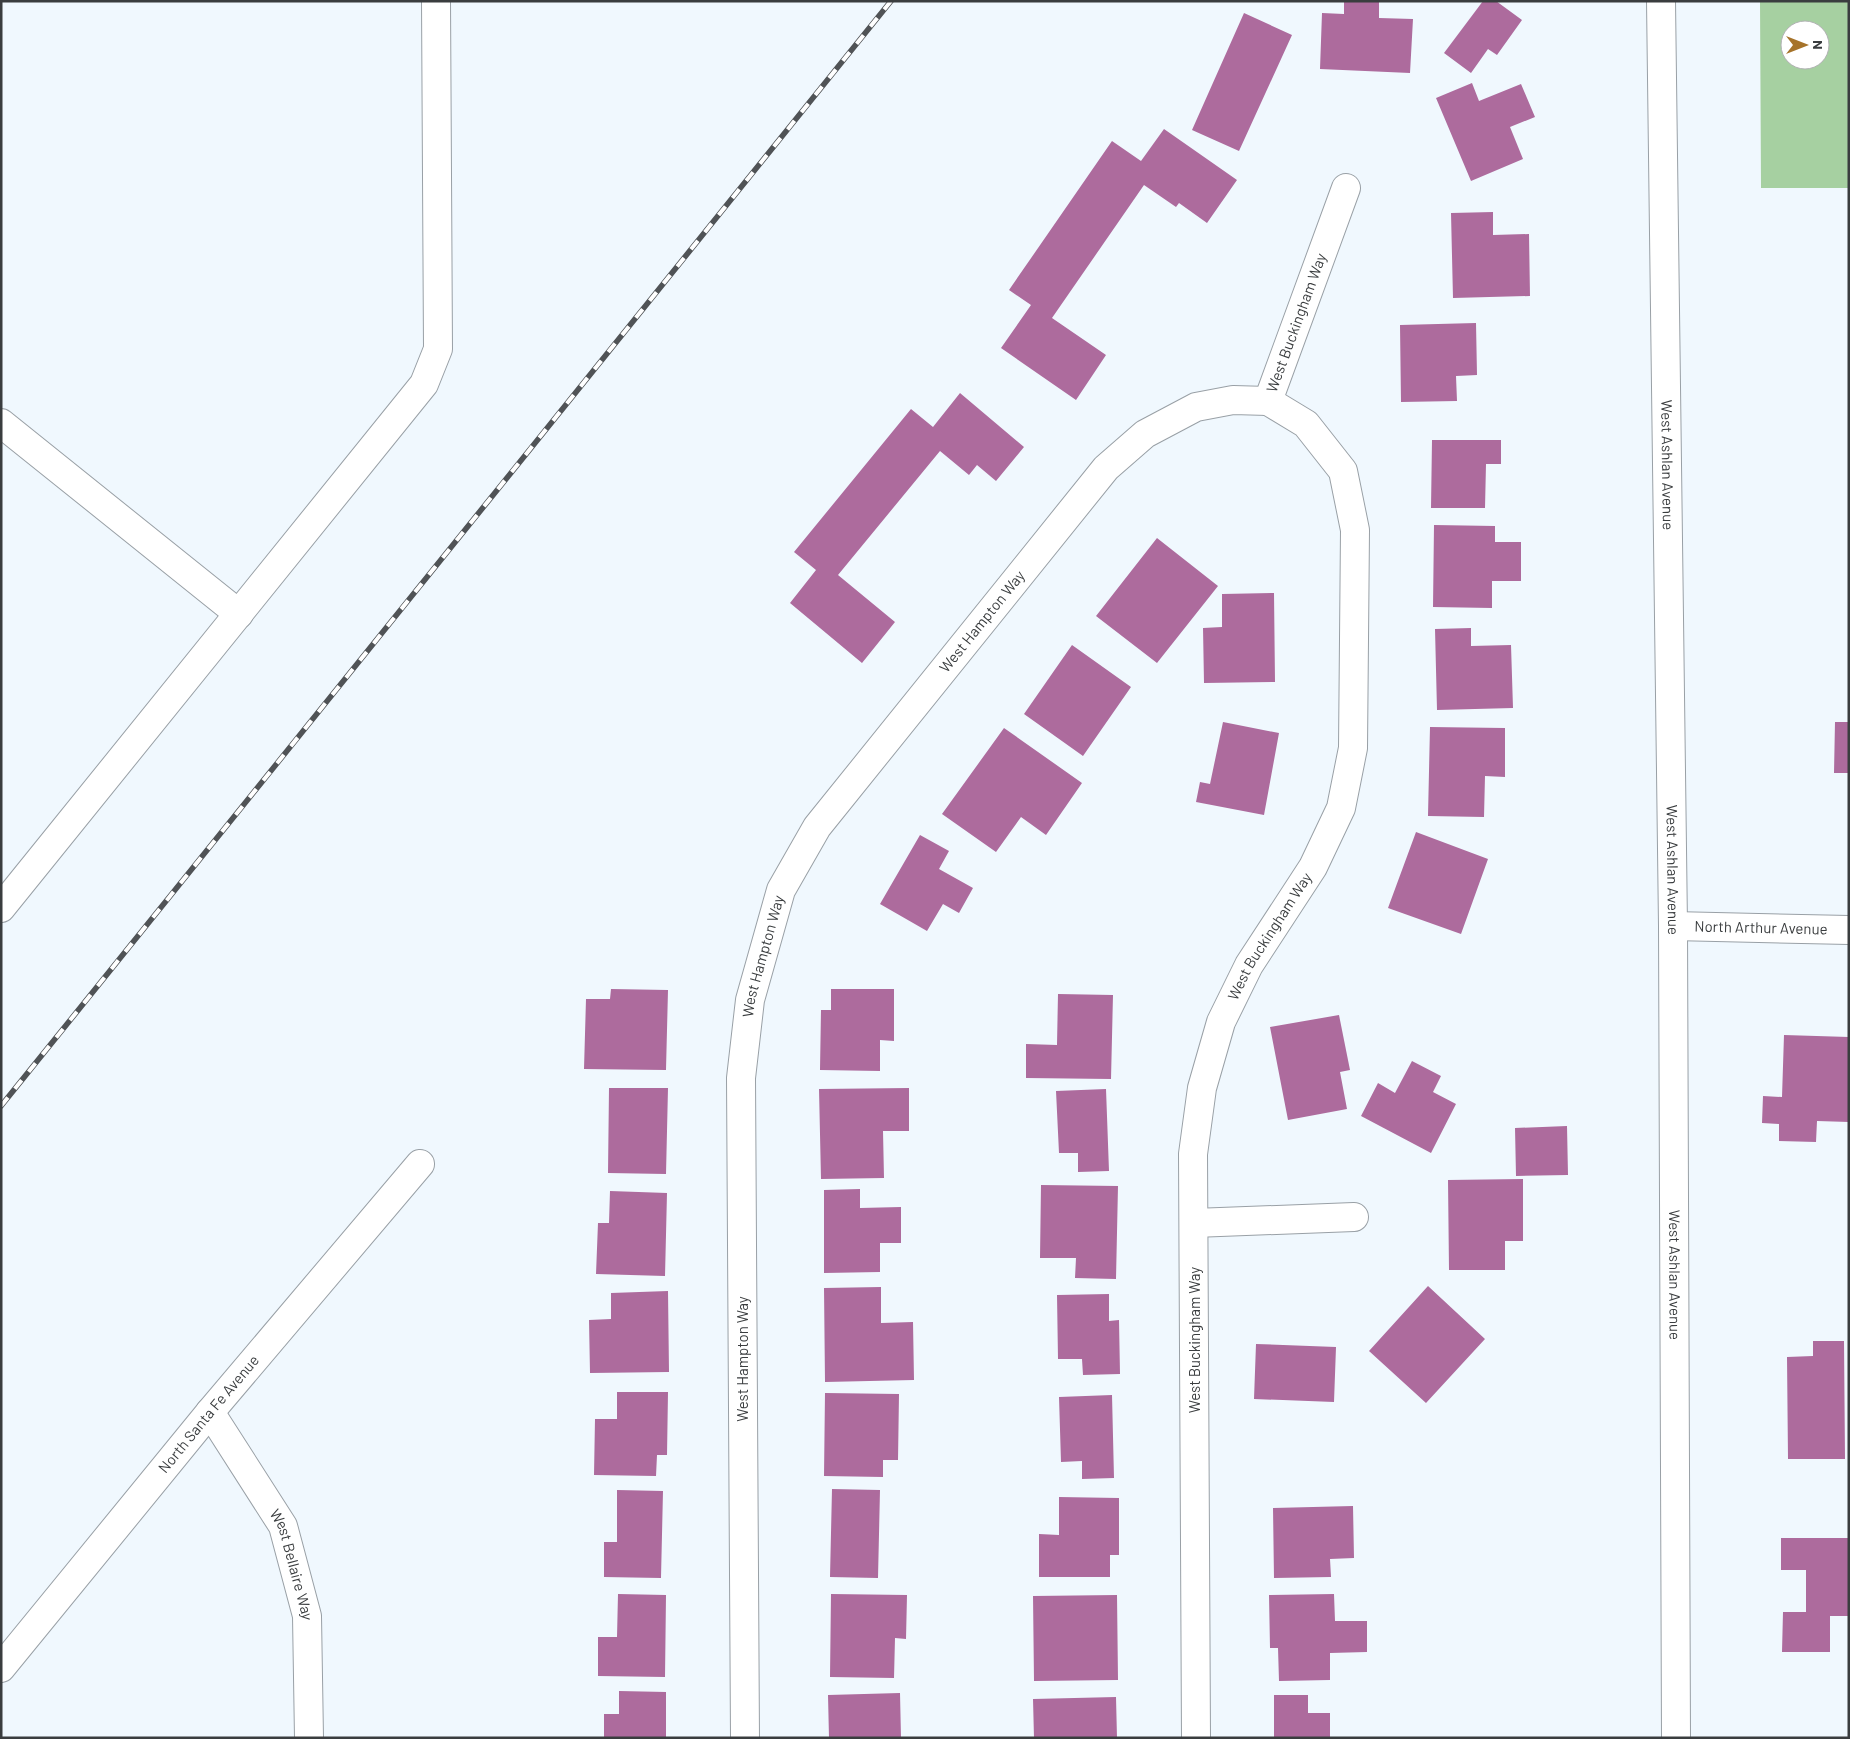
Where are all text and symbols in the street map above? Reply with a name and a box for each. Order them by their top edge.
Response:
north arrow [1780,20,1830,70]
text: N [1810,40,1827,50]
street label: West Buckingham Way [1262,250,1329,394]
street label: West Ashlan Avenue [1658,400,1678,530]
street label: West Hampton Way [935,566,1028,676]
street label: West Ashlan Avenue [1663,805,1683,935]
street label: West Buckingham Way [1223,869,1315,1003]
street label: West Hampton Way [738,893,787,1018]
street label: North Arthur Avenue [1694,916,1828,938]
street label: West Ashlan Avenue [1666,1210,1685,1340]
street label: West Buckingham Way [1185,1267,1203,1413]
street label: West Hampton Way [733,1296,751,1422]
street label: North Santa Fe Avenue [154,1351,262,1476]
street label: West Bellaire Way [267,1505,317,1620]

